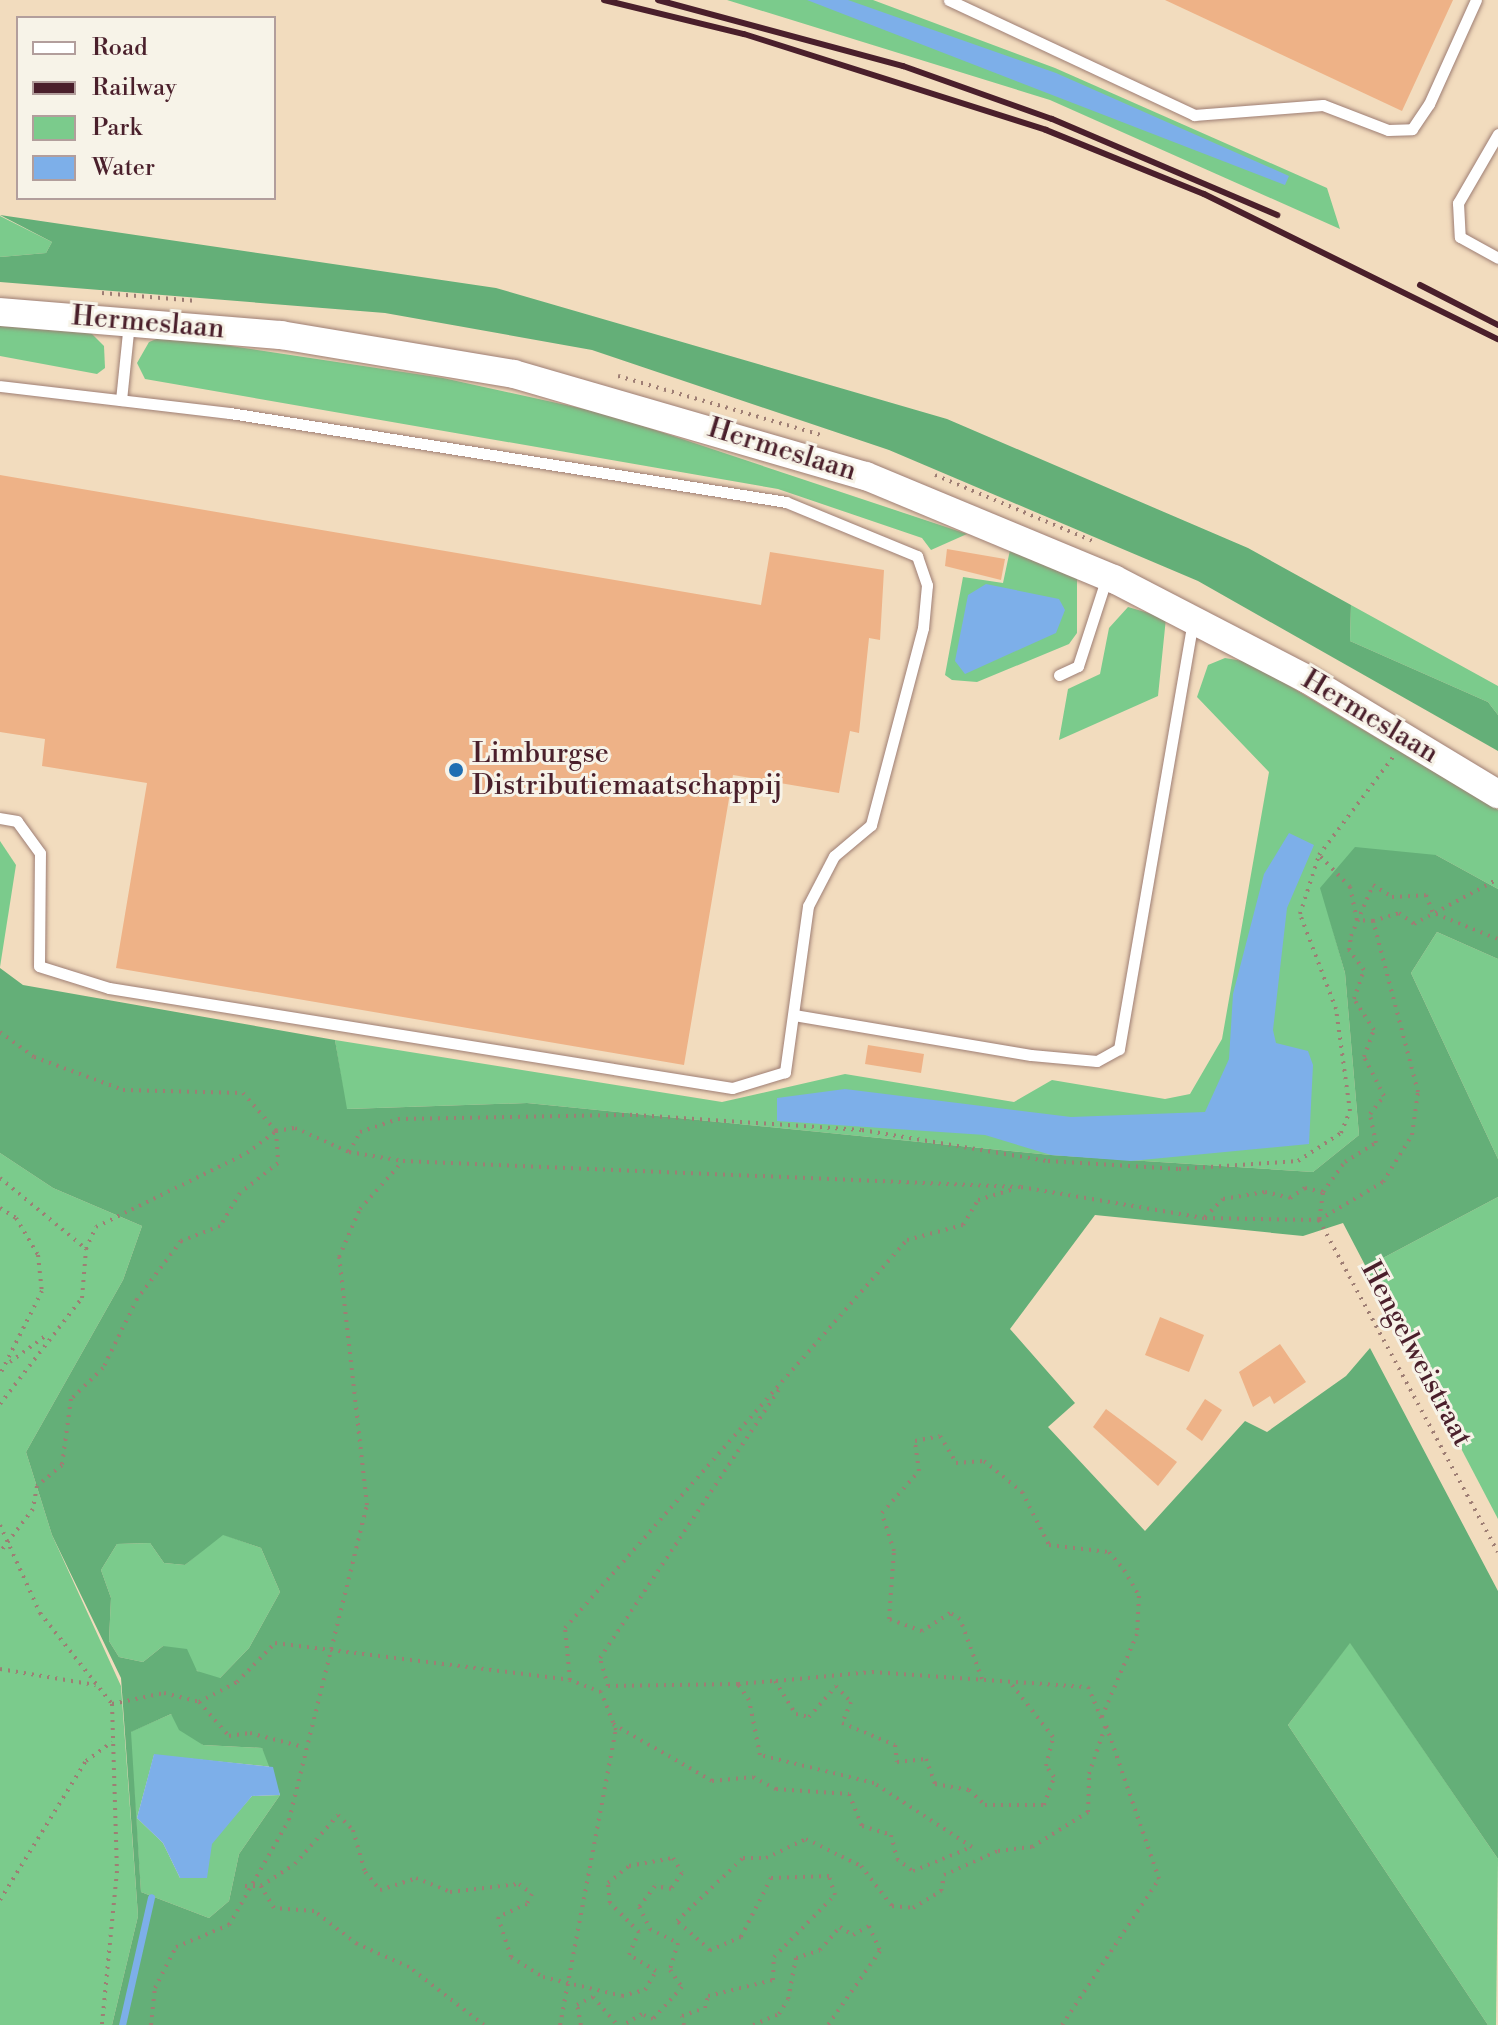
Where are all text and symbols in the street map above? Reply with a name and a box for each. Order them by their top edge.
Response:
legend [16,16,276,200]
text: Road [92,33,148,63]
text: Railway [92,73,177,103]
text: Park [92,113,142,143]
text: Water [92,153,155,183]
street label: Hermeslaan [70,300,226,346]
street label: Hermeslaan [704,411,860,489]
street label: Hermeslaan [1296,663,1444,771]
place label: Limburgse Distributiemaatschappij [472,737,783,803]
marker: Limburgse Distributiemaatschappij [447,761,465,779]
street label: Hengelweistraat [1353,1256,1479,1452]

